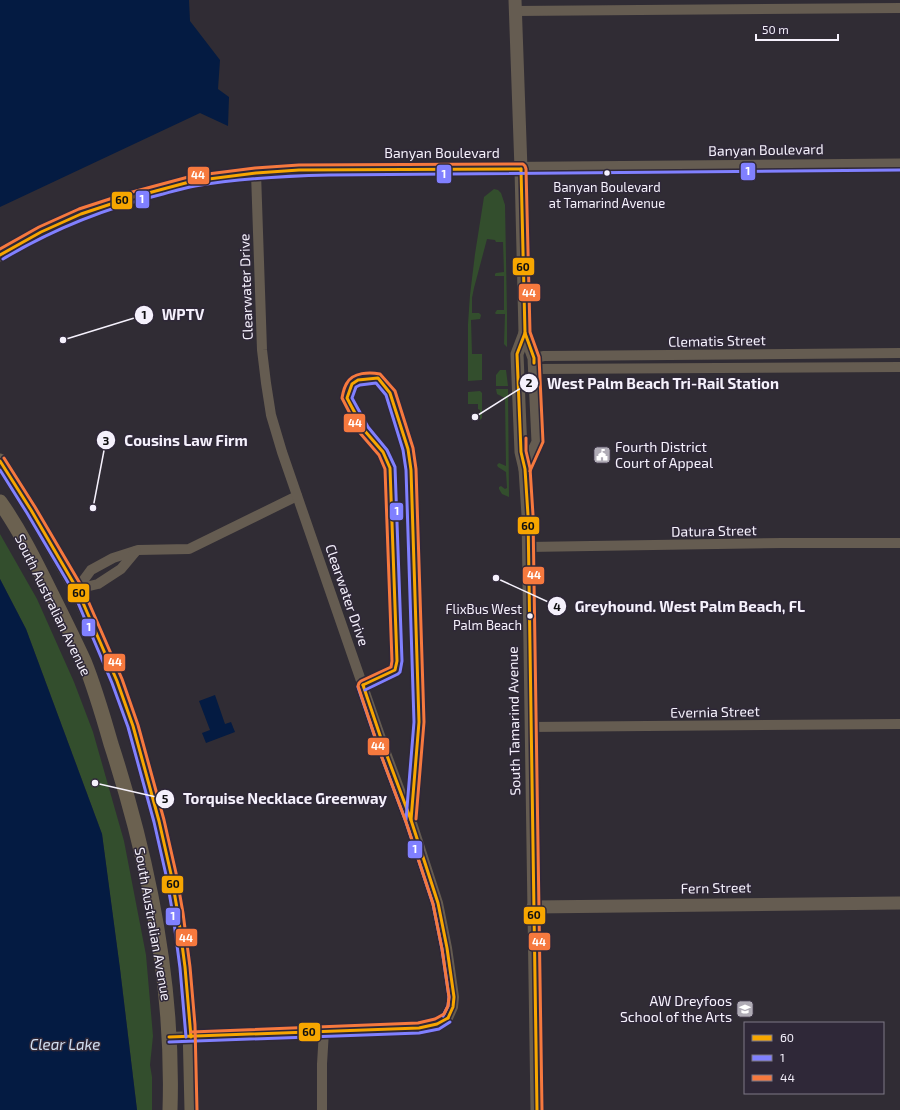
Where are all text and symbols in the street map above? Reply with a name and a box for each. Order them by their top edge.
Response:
scale bar [756,16,838,42]
text: 50 m [762,22,789,36]
street label: Banyan Boulevard [708,140,824,159]
street label: Banyan Boulevard [384,144,500,161]
line badge: 1 [740,162,756,181]
line badge: 1 [436,164,452,184]
text: 1 [746,164,750,177]
line badge: 44 [187,166,210,185]
text: 1 [442,167,446,180]
text: 44 [191,168,205,181]
marker: Banyan Boulevard at Tamarind Avenue [602,168,612,178]
place label: Banyan Boulevard at Tamarind Avenue [549,179,665,211]
line badge: 1 [135,190,150,209]
line badge: 60 [111,191,133,210]
text: 1 [140,192,144,205]
text: 60 [115,193,129,206]
street label: Clearwater Drive [235,233,256,341]
line badge: 60 [512,257,535,276]
text: 60 [516,260,530,273]
line badge: 44 [518,283,541,302]
text: 44 [522,286,536,299]
callout: WPTV [134,301,212,328]
text: WPTV [162,305,205,323]
text: 1 [141,307,147,321]
street label: Clematis Street [668,331,766,350]
callout: West Palm Beach Tri-Rail Station [519,370,787,397]
text: West Palm Beach Tri-Rail Station [547,374,779,392]
text: 2 [526,375,533,389]
line badge: 44 [343,413,366,433]
text: 44 [348,416,362,429]
callout: Cousins Law Firm [96,427,256,454]
text: Cousins Law Firm [124,431,248,449]
text: 3 [103,433,110,447]
place label: Fourth District Court of Appeal [615,438,714,471]
public building icon: Fourth District Court of Appeal [592,445,612,465]
line badge: 1 [389,502,404,521]
text: 1 [395,504,399,517]
line badge: 60 [517,516,540,535]
text: 60 [521,519,535,532]
street label: Datura Street [671,521,757,540]
street label: South Australian Avenue [12,531,95,678]
street label: Clearwater Drive [322,542,373,648]
line badge: 44 [522,566,545,585]
text: 44 [527,568,541,581]
line badge: 60 [67,583,90,603]
text: 60 [72,586,86,599]
callout: Greyhound. West Palm Beach, FL [547,593,813,620]
text: Greyhound. West Palm Beach, FL [575,597,805,616]
text: 4 [553,599,561,613]
place label: FlixBus West Palm Beach [446,601,522,633]
marker: FlixBus West Palm Beach [525,611,535,621]
line badge: 1 [81,618,96,637]
text: 1 [87,620,91,633]
street label: South Tamarind Avenue [504,646,523,796]
line badge: 44 [103,653,126,672]
text: 44 [108,655,122,668]
street label: Evernia Street [670,702,760,721]
line badge: 44 [367,737,390,756]
text: 44 [371,739,385,752]
callout: Torquise Necklace Greenway [155,785,395,812]
text: Torquise Necklace Greenway [183,789,387,808]
text: 5 [162,791,169,805]
line badge: 1 [407,840,423,859]
text: 1 [413,842,417,855]
street label: South Australian Avenue [132,846,175,1002]
line badge: 60 [161,875,184,894]
text: 60 [166,877,180,890]
street label: Fern Street [681,878,751,897]
line badge: 60 [523,906,546,925]
line badge: 1 [165,907,181,926]
text: 60 [527,908,541,921]
text: 1 [171,909,175,922]
line badge: 44 [175,928,198,947]
text: 44 [179,931,193,944]
line badge: 44 [528,932,551,951]
text: 44 [532,935,546,948]
place label: AW Dreyfoos School of the Arts [620,992,732,1025]
school or university icon: AW Dreyfoos School of the Arts [735,999,755,1019]
line badge: 60 [298,1022,321,1042]
legend [744,1022,884,1094]
text: 60 [302,1025,316,1038]
text: 60 [780,1030,794,1044]
water label: Clear Lake [30,1035,100,1053]
text: 1 [780,1050,785,1064]
text: 44 [780,1070,795,1084]

